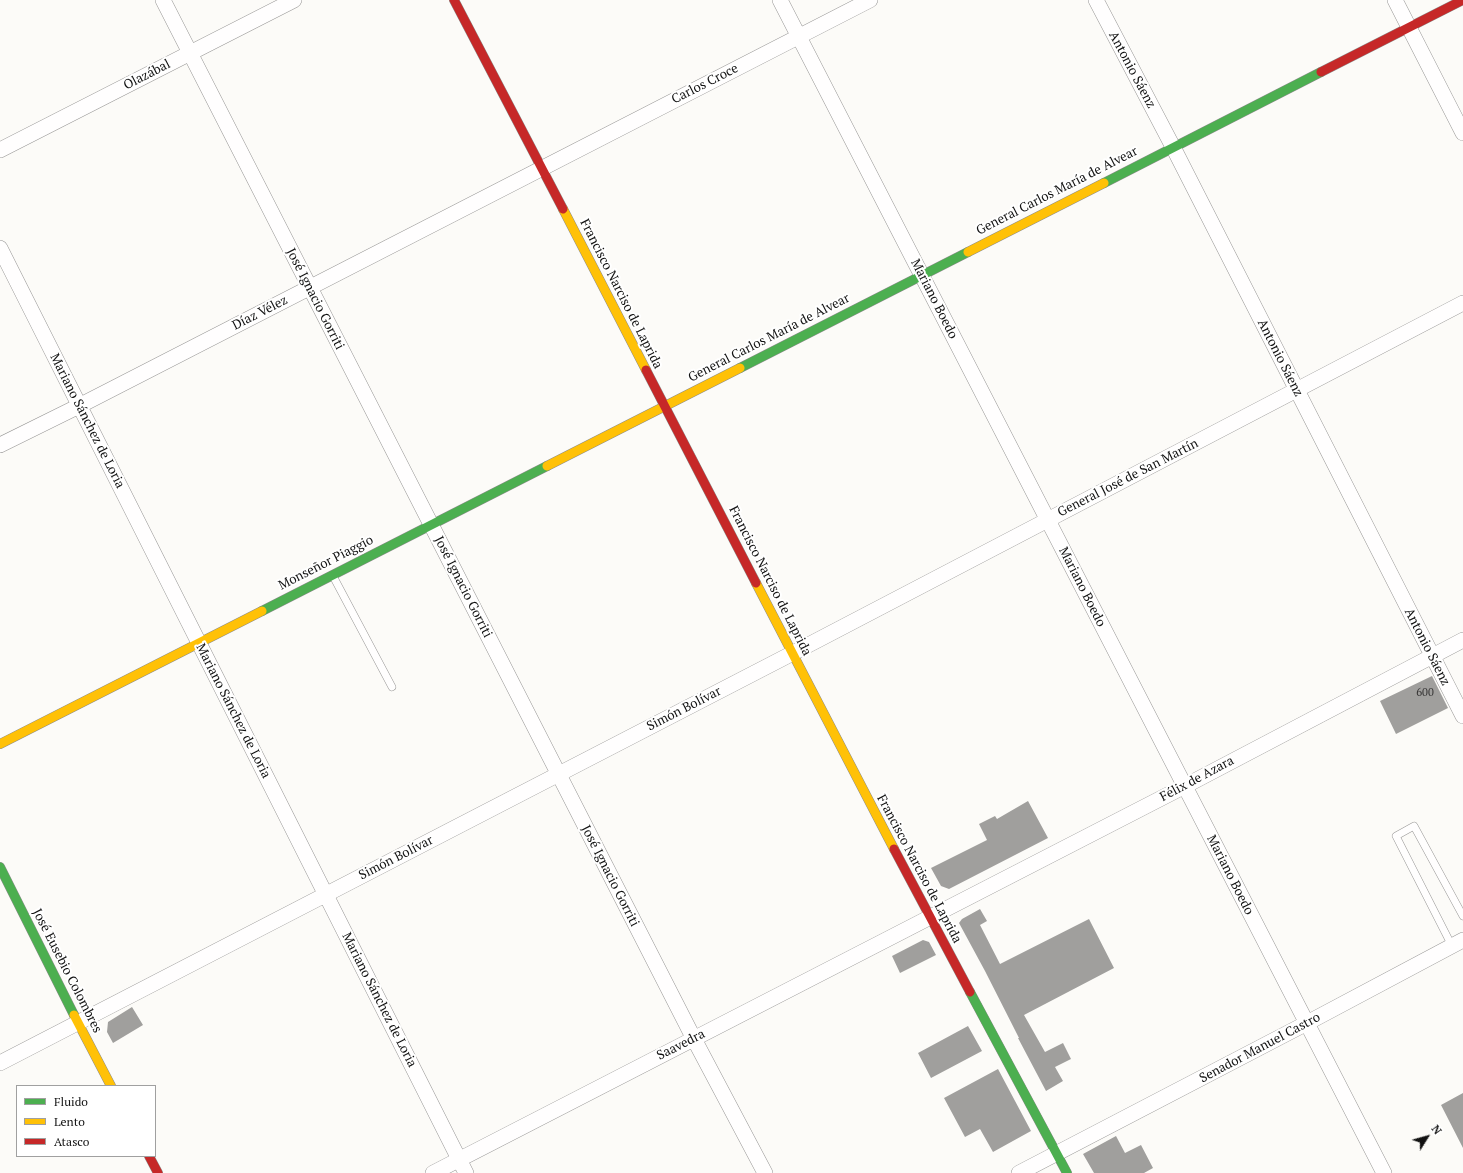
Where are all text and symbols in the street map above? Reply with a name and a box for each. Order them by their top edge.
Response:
street label: Antonio Sáenz [1105,29,1159,111]
street label: Olazábal [121,57,173,93]
street label: Carlos Croce [669,61,741,107]
street label: General Carlos María de Alvear [974,143,1140,239]
street label: Francisco Narciso de Laprida [576,217,666,371]
street label: José Ignacio Gorriti [283,246,347,352]
street label: Mariano Boedo [907,256,961,342]
street label: General Carlos María de Alvear [686,290,852,386]
street label: Díaz Vélez [230,292,290,334]
street label: Antonio Sáenz [1254,317,1306,399]
street label: Mariano Sánchez de Loria [46,351,128,491]
street label: General José de San Martín [1055,436,1201,520]
street label: Francisco Narciso de Laprida [725,504,815,658]
street label: Monseñor Piaggio [276,532,376,594]
street label: José Ignacio Gorriti [431,534,495,640]
street label: Mariano Boedo [1055,544,1109,630]
street label: Antonio Sáenz [1401,606,1453,688]
street label: Mariano Sánchez de Loria [192,641,274,781]
street label: Simón Bolívar [644,684,724,734]
house number: 600 [1416,686,1434,700]
street label: Félix de Azara [1157,753,1237,805]
street label: Francisco Narciso de Laprida [873,792,965,946]
street label: José Ignacio Gorriti [578,823,642,929]
street label: Mariano Boedo [1203,832,1257,918]
street label: Simón Bolívar [356,833,436,883]
street label: José Eusebio Colombres [29,906,105,1036]
street label: Mariano Sánchez de Loria [338,930,420,1070]
street label: Senador Manuel Castro [1197,1010,1323,1086]
street label: Saavedra [654,1026,708,1064]
legend [16,1085,156,1157]
text: Fluido [54,1094,88,1109]
text: Lento [54,1114,85,1129]
north arrow [1407,1117,1447,1157]
text: N [1428,1122,1445,1137]
text: Atasco [54,1134,89,1149]

